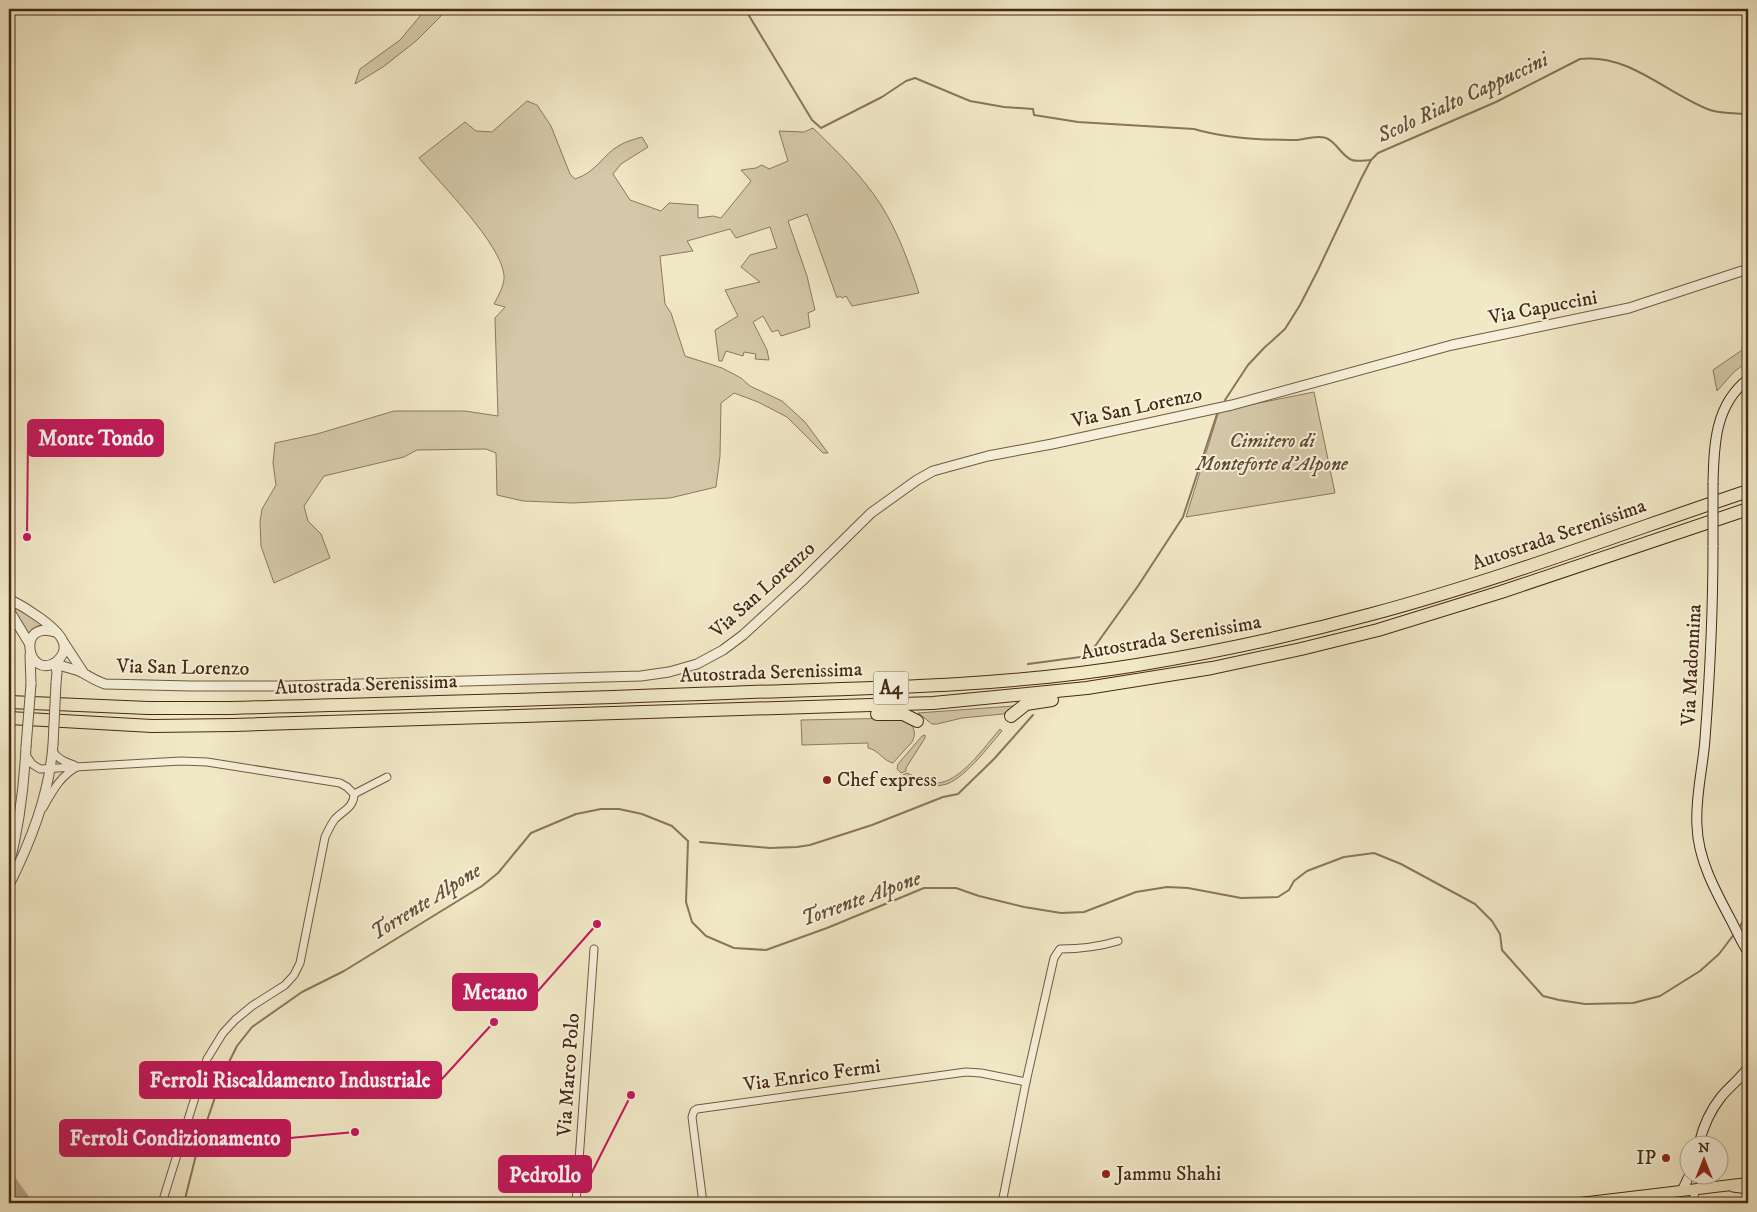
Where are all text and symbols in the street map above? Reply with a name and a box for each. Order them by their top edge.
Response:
water label: Scolo Rialto Cappuccini [1373,46,1554,149]
street label: Via Capuccini [1486,285,1599,331]
street label: Via San Lorenzo [1068,382,1205,434]
callout: Monte Tondo [28,420,163,456]
text: Monte Tondo [38,426,154,452]
park label: Cimitero di Monteforte d'Alpone [1194,429,1349,477]
street label: Autostrada Serenissima [1469,493,1650,577]
street label: Via San Lorenzo [705,536,821,644]
street label: Via Madonnina [1676,603,1708,728]
street label: Autostrada Serenissima [1079,610,1264,666]
street label: Via San Lorenzo [115,654,250,682]
street label: Autostrada Serenissima [679,657,863,689]
street label: Autostrada Serenissima [274,669,458,701]
road number: A4 [874,671,908,704]
place label: Chef express [837,768,937,793]
marker: Chef express [821,774,833,786]
water label: Torrente Alpone [366,857,487,946]
water label: Torrente Alpone [798,865,925,933]
callout: Metano [453,974,537,1010]
text: Metano [463,980,527,1006]
street label: Via Marco Polo [552,1012,586,1139]
street label: Via Enrico Fermi [741,1054,882,1098]
callout: Ferroli Riscaldamento Industriale [140,1062,441,1098]
text: Ferroli Riscaldamento Industriale [150,1068,431,1094]
callout: Ferroli Condizionamento [60,1120,290,1156]
text: Ferroli Condizionamento [70,1126,280,1152]
north arrow [1680,1134,1730,1184]
text: N [1698,1139,1710,1157]
place label: IP [1636,1146,1656,1171]
marker: IP [1660,1152,1672,1164]
callout: Pedrollo [499,1156,591,1192]
place label: Jammu Shahi [1114,1162,1221,1187]
text: Pedrollo [509,1163,581,1189]
marker: Jammu Shahi [1100,1168,1112,1180]

